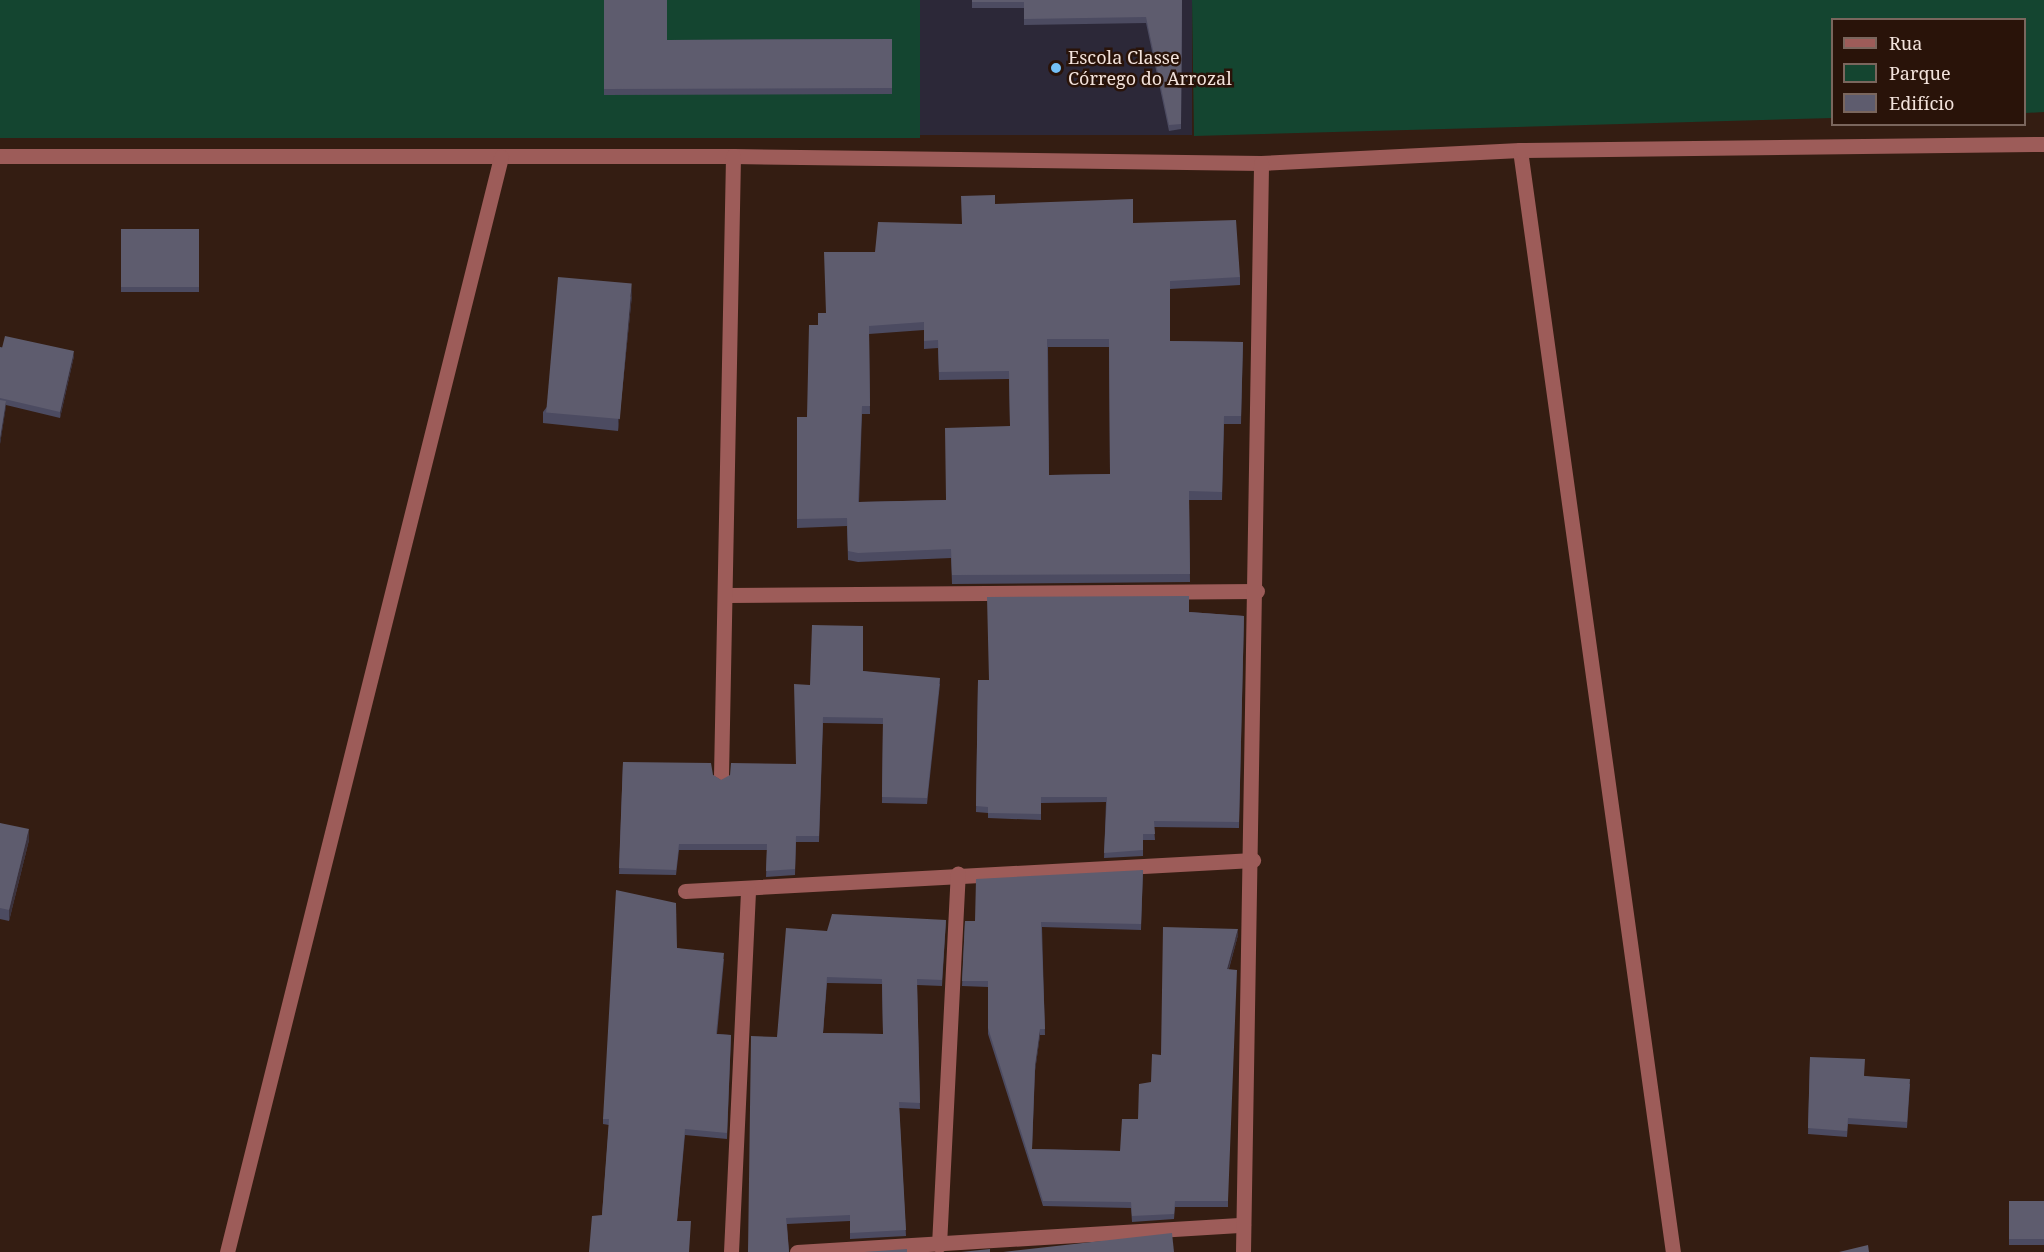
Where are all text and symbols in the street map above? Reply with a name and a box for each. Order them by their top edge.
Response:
legend [1831,18,2026,126]
text: Rua [1889,31,1922,55]
place label: Escola Classe Córrego do Arrozal [1068,47,1232,90]
marker: Escola Classe Córrego do Arrozal [1049,61,1063,75]
text: Parque [1889,61,1951,85]
text: Edifício [1889,91,1954,115]

